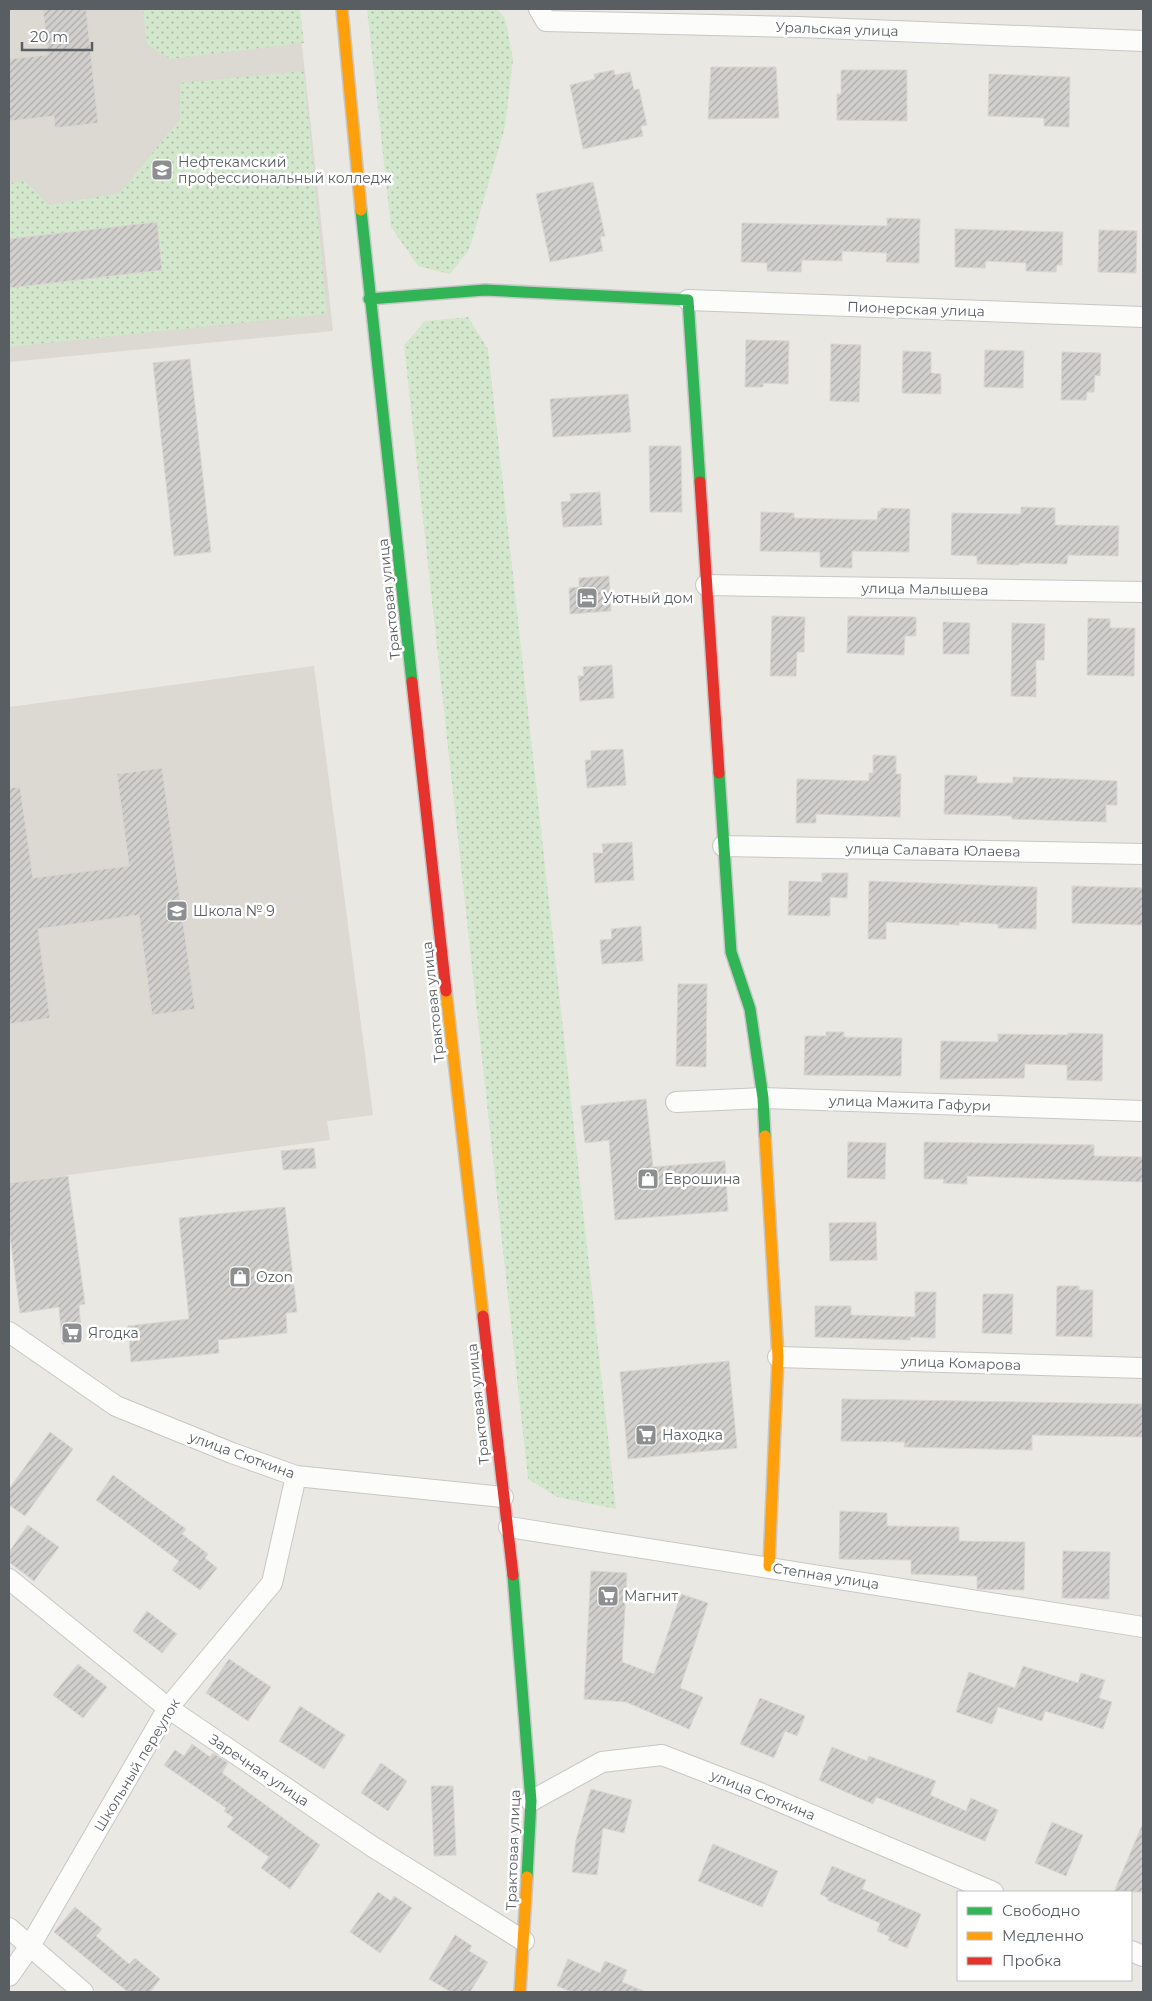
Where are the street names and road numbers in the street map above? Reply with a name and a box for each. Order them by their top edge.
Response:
street label: Уральская улица [775,18,899,40]
street label: Пионерская улица [847,298,985,320]
street label: Трактовая улица [374,538,404,660]
street label: улица Малышева [860,579,989,599]
street label: улица Салавата Юлаева [844,839,1021,861]
street label: Трактовая улица [418,941,448,1063]
street label: улица Мажита Гафури [828,1091,991,1115]
street label: Трактовая улица [463,1343,493,1465]
street label: улица Комарова [900,1352,1021,1374]
street label: улица Сюткина [186,1427,297,1482]
street label: Степная улица [771,1559,881,1593]
street label: Школьный переулок [90,1695,184,1835]
street label: Заречная улица [205,1730,313,1810]
street label: улица Сюткина [707,1765,818,1824]
street label: Трактовая улица [502,1789,524,1911]

